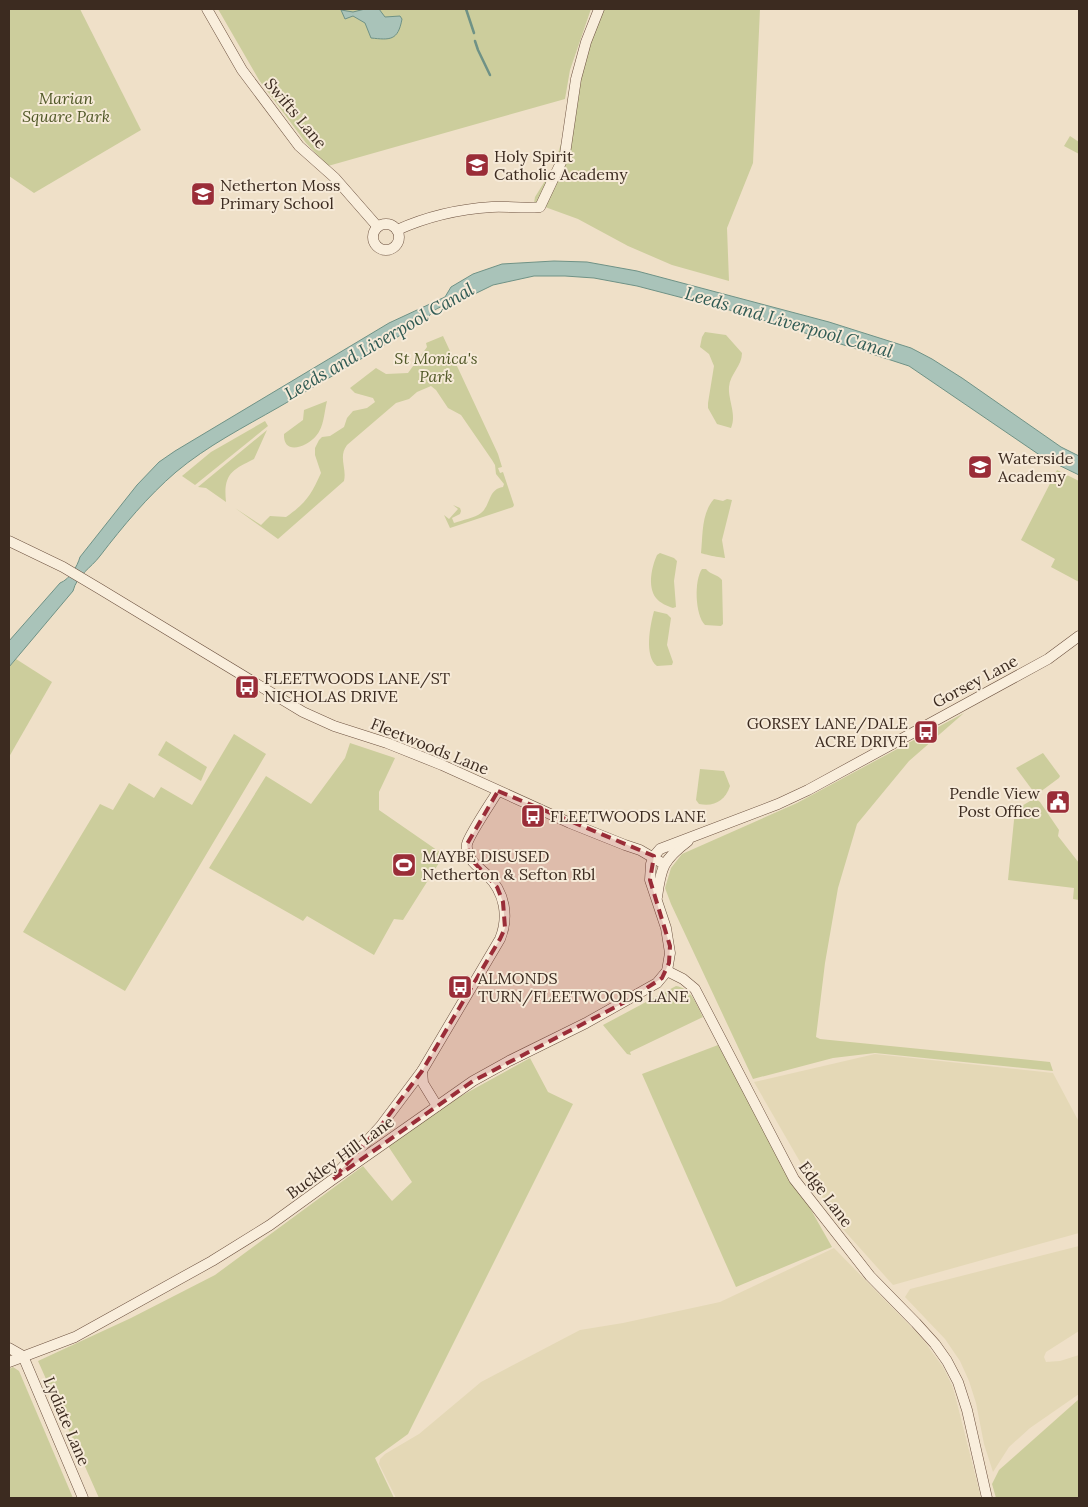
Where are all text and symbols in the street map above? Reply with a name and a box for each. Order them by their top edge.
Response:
street label: Swifts Lane [261,74,331,153]
park label: Marian Square Park [22,88,110,126]
place label: Holy Spirit Catholic Academy [494,146,628,184]
school or university icon: Holy Spirit Catholic Academy [464,152,490,178]
place label: Netherton Moss Primary School [220,175,340,213]
school or university icon: Netherton Moss Primary School [190,181,216,207]
water label: Leeds and Liverpool Canal [280,277,478,405]
water label: Leeds and Liverpool Canal [682,281,896,363]
park label: St Monica's Park [394,348,478,386]
place label: Waterside Academy [997,448,1074,486]
school or university icon: Waterside Academy [967,454,993,480]
street label: Gorsey Lane [929,650,1021,712]
place label: FLEETWOODS LANE/ST NICHOLAS DRIVE [264,668,450,706]
bus stop icon: FLEETWOODS LANE/ST NICHOLAS DRIVE [234,674,260,700]
street label: Fleetwoods Lane [368,713,492,779]
place label: GORSEY LANE/DALE ACRE DRIVE [747,713,908,751]
bus stop icon: GORSEY LANE/DALE ACRE DRIVE [913,719,939,745]
place label: Pendle View Post Office [949,783,1040,821]
public building icon: Pendle View Post Office [1045,789,1071,815]
bus stop icon: FLEETWOODS LANE [520,803,546,829]
place label: FLEETWOODS LANE [550,806,706,826]
place label: MAYBE DISUSED Netherton & Sefton Rbl [422,846,595,884]
sports icon: MAYBE DISUSED Netherton & Sefton Rbl [391,852,417,878]
place label: ALMONDS TURN/FLEETWOODS LANE [477,968,689,1007]
bus stop icon: ALMONDS TURN/FLEETWOODS LANE [447,974,473,1000]
street label: Buckley Hill Lane [282,1111,398,1203]
street label: Edge Lane [795,1157,857,1231]
street label: Lydiate Lane [39,1374,95,1469]

